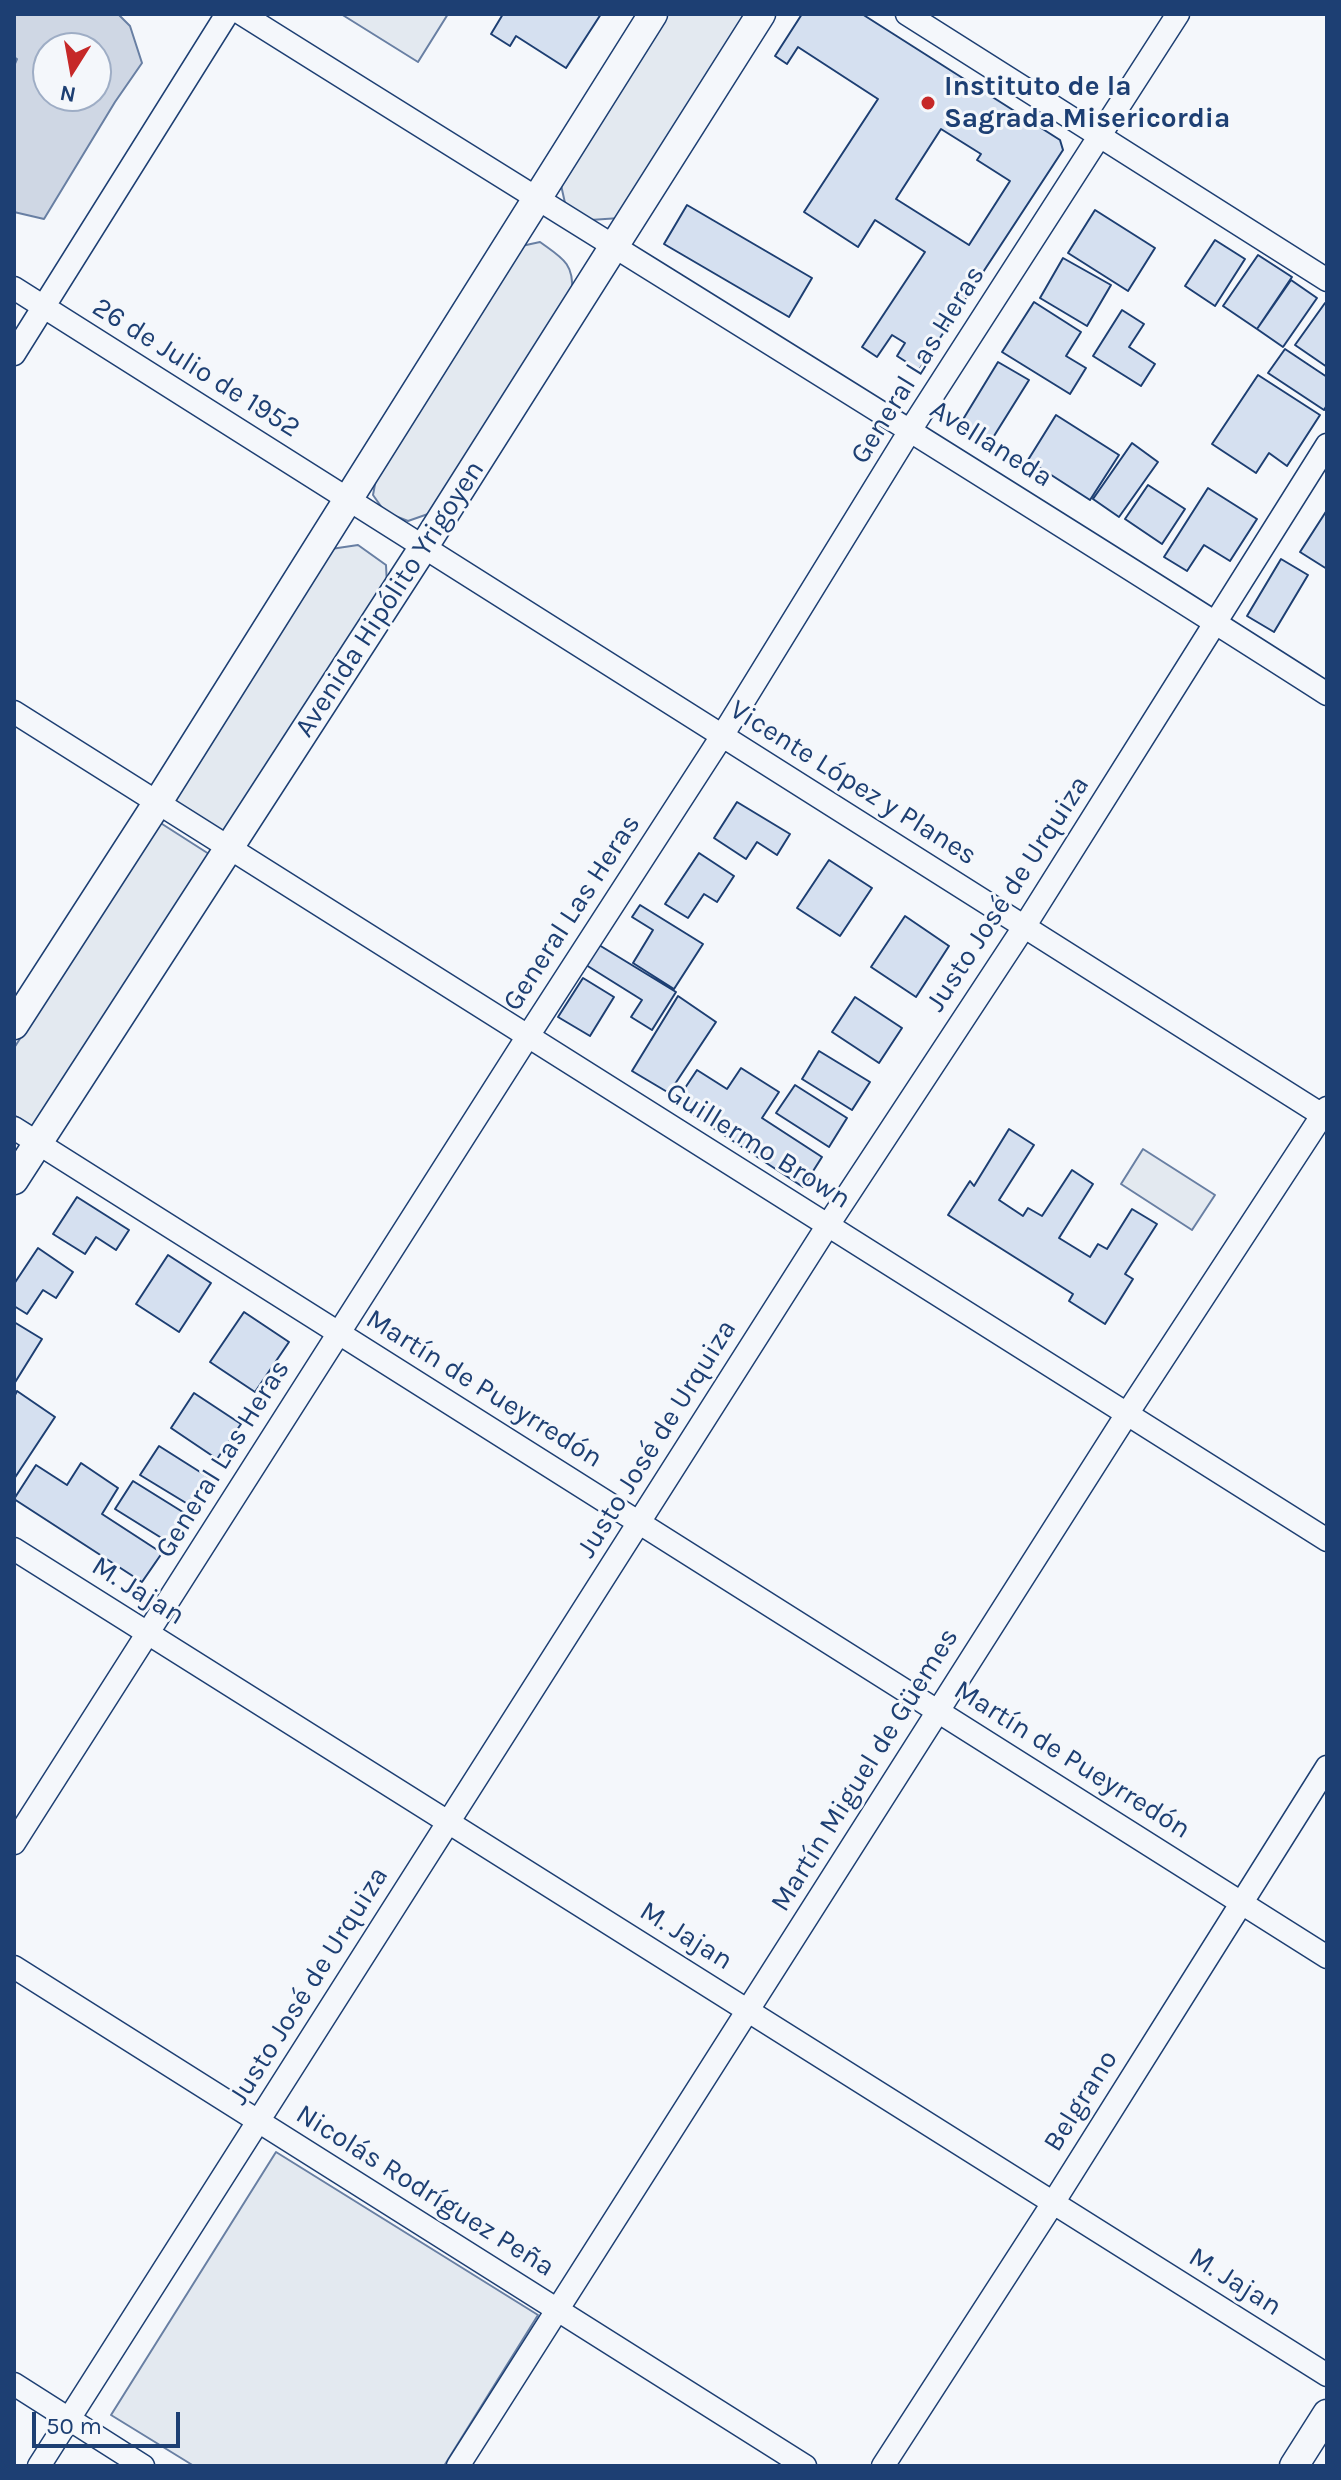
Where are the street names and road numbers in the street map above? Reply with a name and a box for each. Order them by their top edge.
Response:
street label: General Las Heras [844,260,992,470]
street label: 26 de Julio de 1952 [86,291,306,445]
street label: Avellaneda [923,393,1059,495]
street label: Avenida Hipólito Yrigoyen [288,455,492,743]
street label: Vicente López y Planes [723,693,983,873]
street label: Justo José de Urquiza [919,770,1097,1018]
street label: General Las Heras [496,809,648,1017]
street label: Guillermo Brown [659,1076,857,1216]
street label: Martín de Pueyrredón [360,1303,608,1475]
street label: Justo José de Urquiza [570,1314,744,1564]
street label: General Las Heras [149,1354,297,1564]
street label: M. Jajan [85,1549,191,1633]
street label: Martín Miguel de Güemes [764,1622,966,1918]
street label: Martín de Pueyrredón [948,1674,1196,1846]
street label: Justo José de Urquiza [222,1861,396,2111]
street label: M. Jajan [633,1894,739,1978]
street label: Belgrano [1037,2044,1125,2158]
street label: Nicolás Rodríguez Peña [289,2098,561,2284]
street label: M. Jajan [1182,2240,1288,2324]

